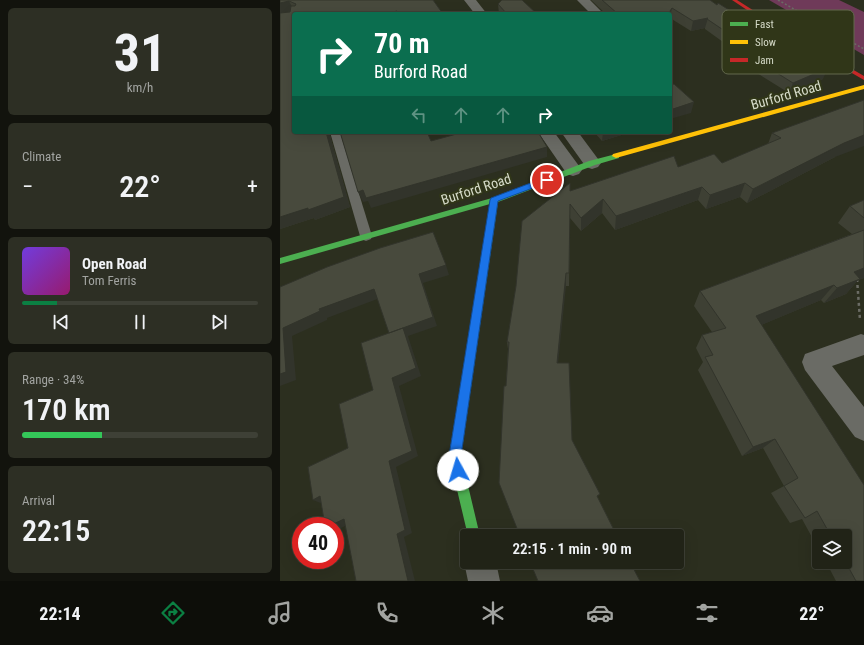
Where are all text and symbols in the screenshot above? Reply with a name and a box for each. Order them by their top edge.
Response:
legend [722,10,854,74]
text: Fast [755,18,774,31]
text: 31 [114,23,166,84]
text: 70 m [374,27,430,60]
icon: right [308,28,360,80]
text: Slow [755,36,776,49]
text: Jam [755,54,774,67]
text: Burford Road [374,61,467,82]
street label: Burford Road [749,77,823,113]
text: km/h [127,80,153,95]
icon: left [408,104,430,126]
icon: ahead [450,104,472,126]
icon: ahead [492,104,514,126]
icon: right [534,104,556,126]
text: Climate [22,149,61,164]
pin [530,163,564,197]
text: 22° [119,169,161,204]
icon: arrive [536,169,558,191]
street label: Burford Road [439,170,513,208]
text: − [22,174,33,199]
text: + [247,174,258,199]
text: Open Road [82,255,147,273]
text: Tom Ferris [82,273,136,288]
icon: previous [50,311,72,333]
icon: pause [129,311,151,333]
icon: next [208,311,230,333]
text: Range · 34% [22,372,84,387]
text: 170 km [22,392,111,427]
position arrow [437,449,479,491]
text: Arrival [22,493,55,508]
text: 22:15 [22,513,90,548]
speed limit sign: 40 [292,517,344,569]
map controls [812,529,852,569]
button: layers [812,529,852,569]
text: 22:15 · 1 min · 90 m [512,540,632,558]
icon: directions [159,599,187,627]
icon: music [266,599,294,627]
icon: phone [373,599,401,627]
icon: climate [479,599,507,627]
icon: car [586,599,614,627]
icon: filters [693,599,721,627]
text: 22:14 [39,603,81,624]
text: 22° [799,603,825,624]

